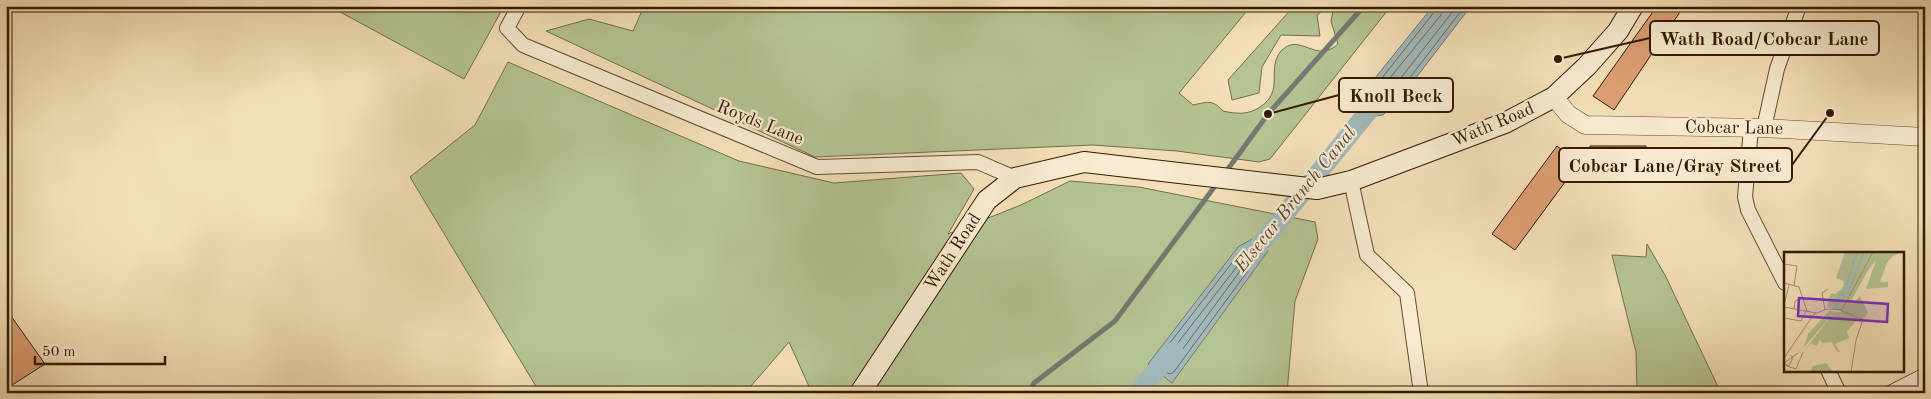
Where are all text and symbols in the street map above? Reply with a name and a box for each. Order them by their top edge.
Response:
callout: Wath Road/Cobcar Lane [1650,21,1879,55]
text: Wath Road/Cobcar Lane [1659,31,1869,50]
callout: Knoll Beck [1339,78,1453,112]
text: Knoll Beck [1349,88,1443,107]
street label: Royds Lane [714,97,806,149]
street label: Wath Road [1449,100,1537,150]
street label: Cobcar Lane [1685,118,1783,138]
water label: Elsecar Branch Canal [1231,123,1361,277]
callout: Cobcar Lane/Gray Street [1559,148,1792,182]
text: Cobcar Lane/Gray Street [1569,158,1782,177]
street label: Wath Road [922,210,984,294]
inset map [1784,252,1904,372]
scale bar [35,334,165,366]
text: 50 m [42,345,76,360]

